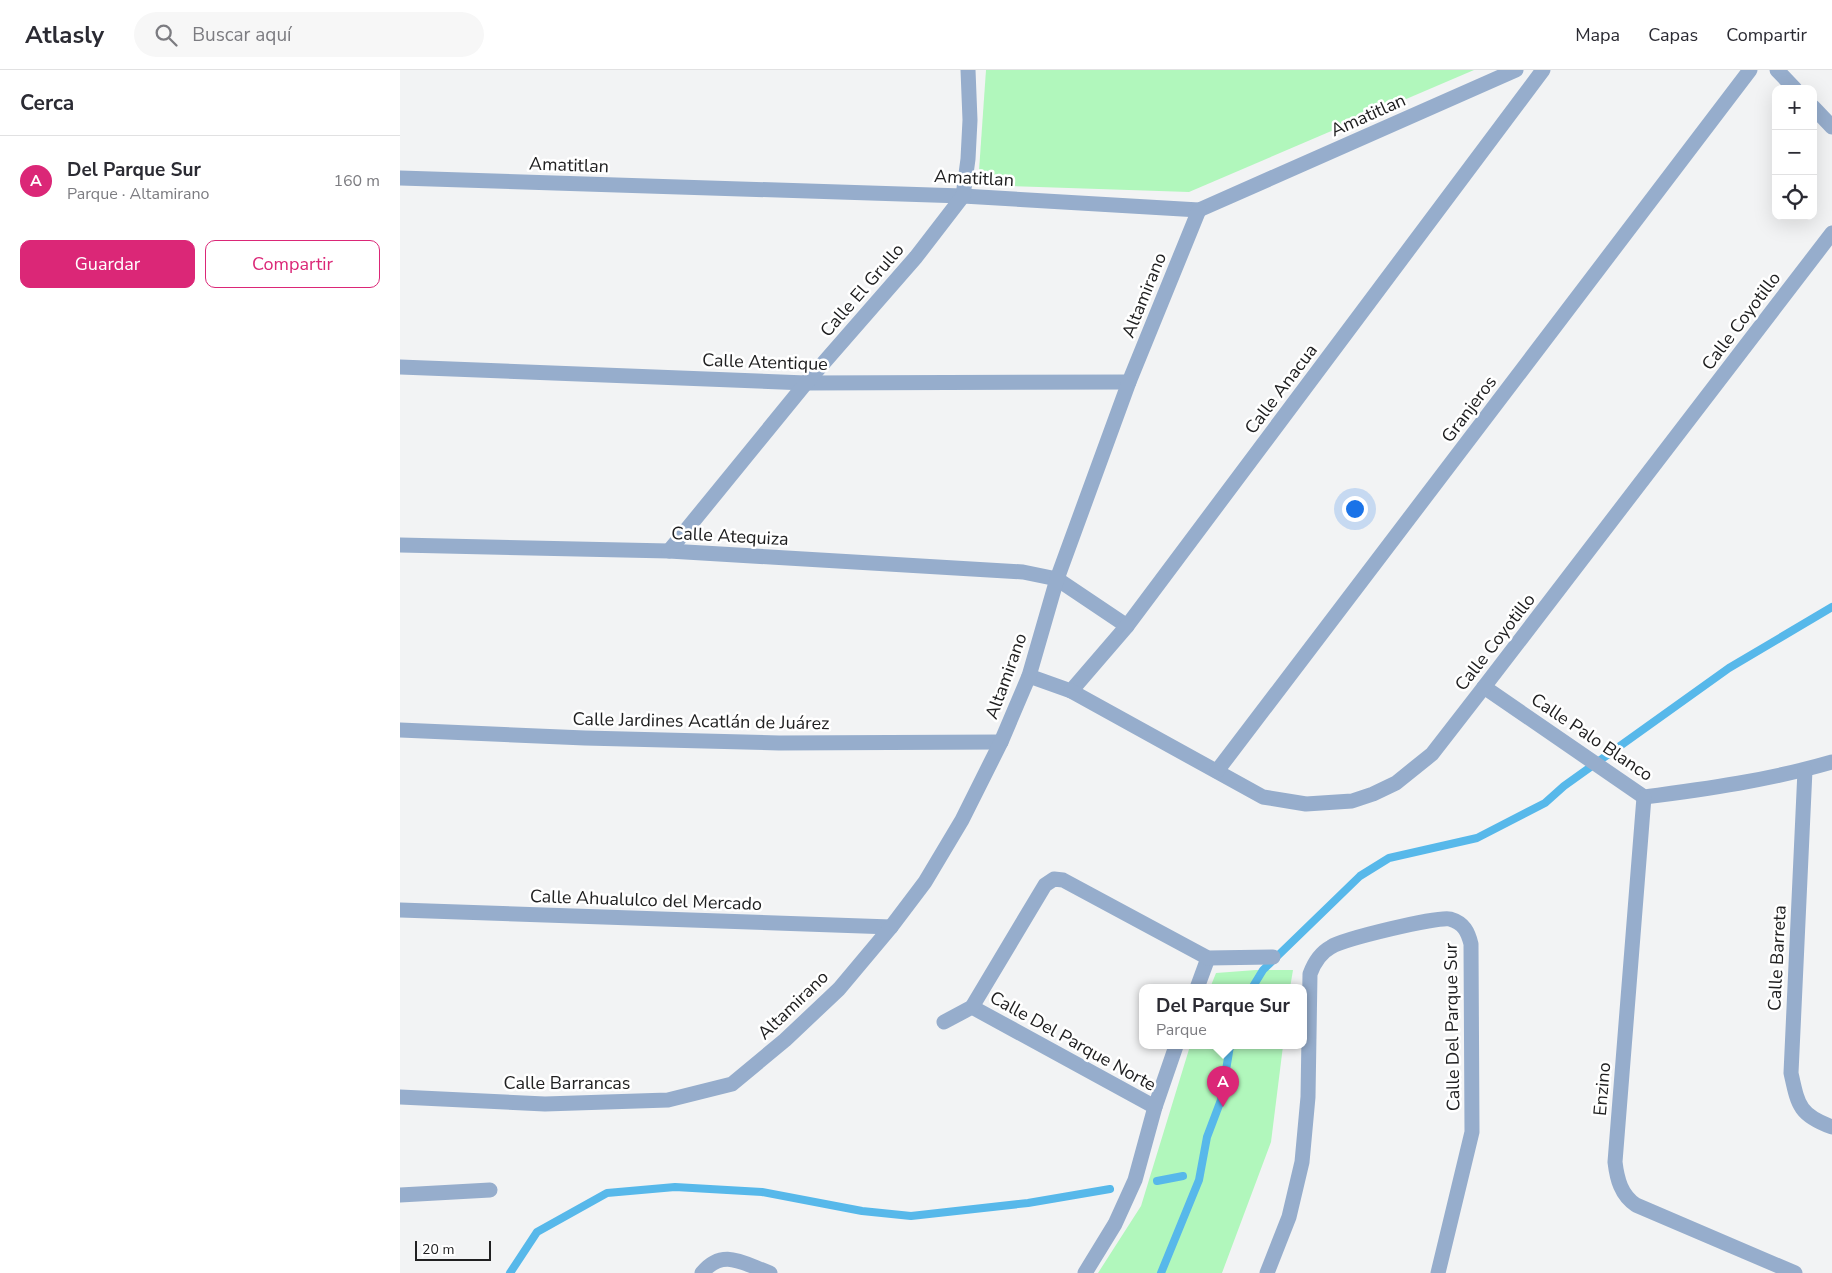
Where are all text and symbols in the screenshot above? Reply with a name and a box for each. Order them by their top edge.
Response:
search box [134,12,484,57]
text: Atlasly [25,19,104,51]
icon: search [152,21,180,49]
text: Buscar aquí [192,22,292,48]
text: Mapa [1575,23,1620,47]
text: Capas [1648,23,1698,47]
text: Compartir [1726,23,1807,47]
map controls [1772,85,1817,220]
button: + [1772,85,1817,130]
street label: Amatitlan [1327,88,1409,142]
text: Cerca [20,89,74,117]
button: − [1772,130,1817,175]
street label: Amatitlan [529,152,609,178]
text: Del Parque Sur [67,157,201,183]
street label: Amatitlan [933,164,1015,192]
text: A [30,170,42,192]
text: 160 m [333,170,380,192]
button: locate [1772,175,1817,220]
text: Parque · Altamirano [67,183,209,205]
street label: Calle El Grullo [815,238,909,342]
button: Guardar [20,240,195,288]
button: Compartir [205,240,380,288]
street label: Altamirano [1116,249,1172,341]
street label: Calle Coyotillo [1696,267,1786,375]
street label: Calle Anacua [1239,339,1323,439]
street label: Calle Atentique [702,348,828,376]
street label: Granjeros [1436,371,1502,447]
your location [1342,496,1368,522]
street label: Calle Atequiza [671,521,789,551]
street label: Calle Coyotillo [1449,588,1541,696]
street label: Altamirano [979,630,1033,722]
street label: Calle Palo Blanco [1526,687,1658,787]
street label: Calle Jardines Acatlán de Juárez [572,707,830,735]
street label: Calle Ahualulco del Mercado [530,884,762,916]
street label: Calle Barreta [1762,904,1792,1012]
street label: Calle Del Parque Sur [1439,942,1465,1111]
street label: Altamirano [752,965,834,1045]
popup [1139,984,1307,1049]
street label: Calle Del Parque Norte [986,985,1160,1097]
text: Del Parque Sur [1156,993,1290,1019]
text: Parque [1156,1019,1207,1041]
street label: Enzino [1588,1061,1616,1117]
pin: A [1207,1066,1239,1107]
street label: Calle Barrancas [504,1071,630,1095]
scale bar [415,1238,491,1261]
text: 20 m [422,1240,454,1259]

